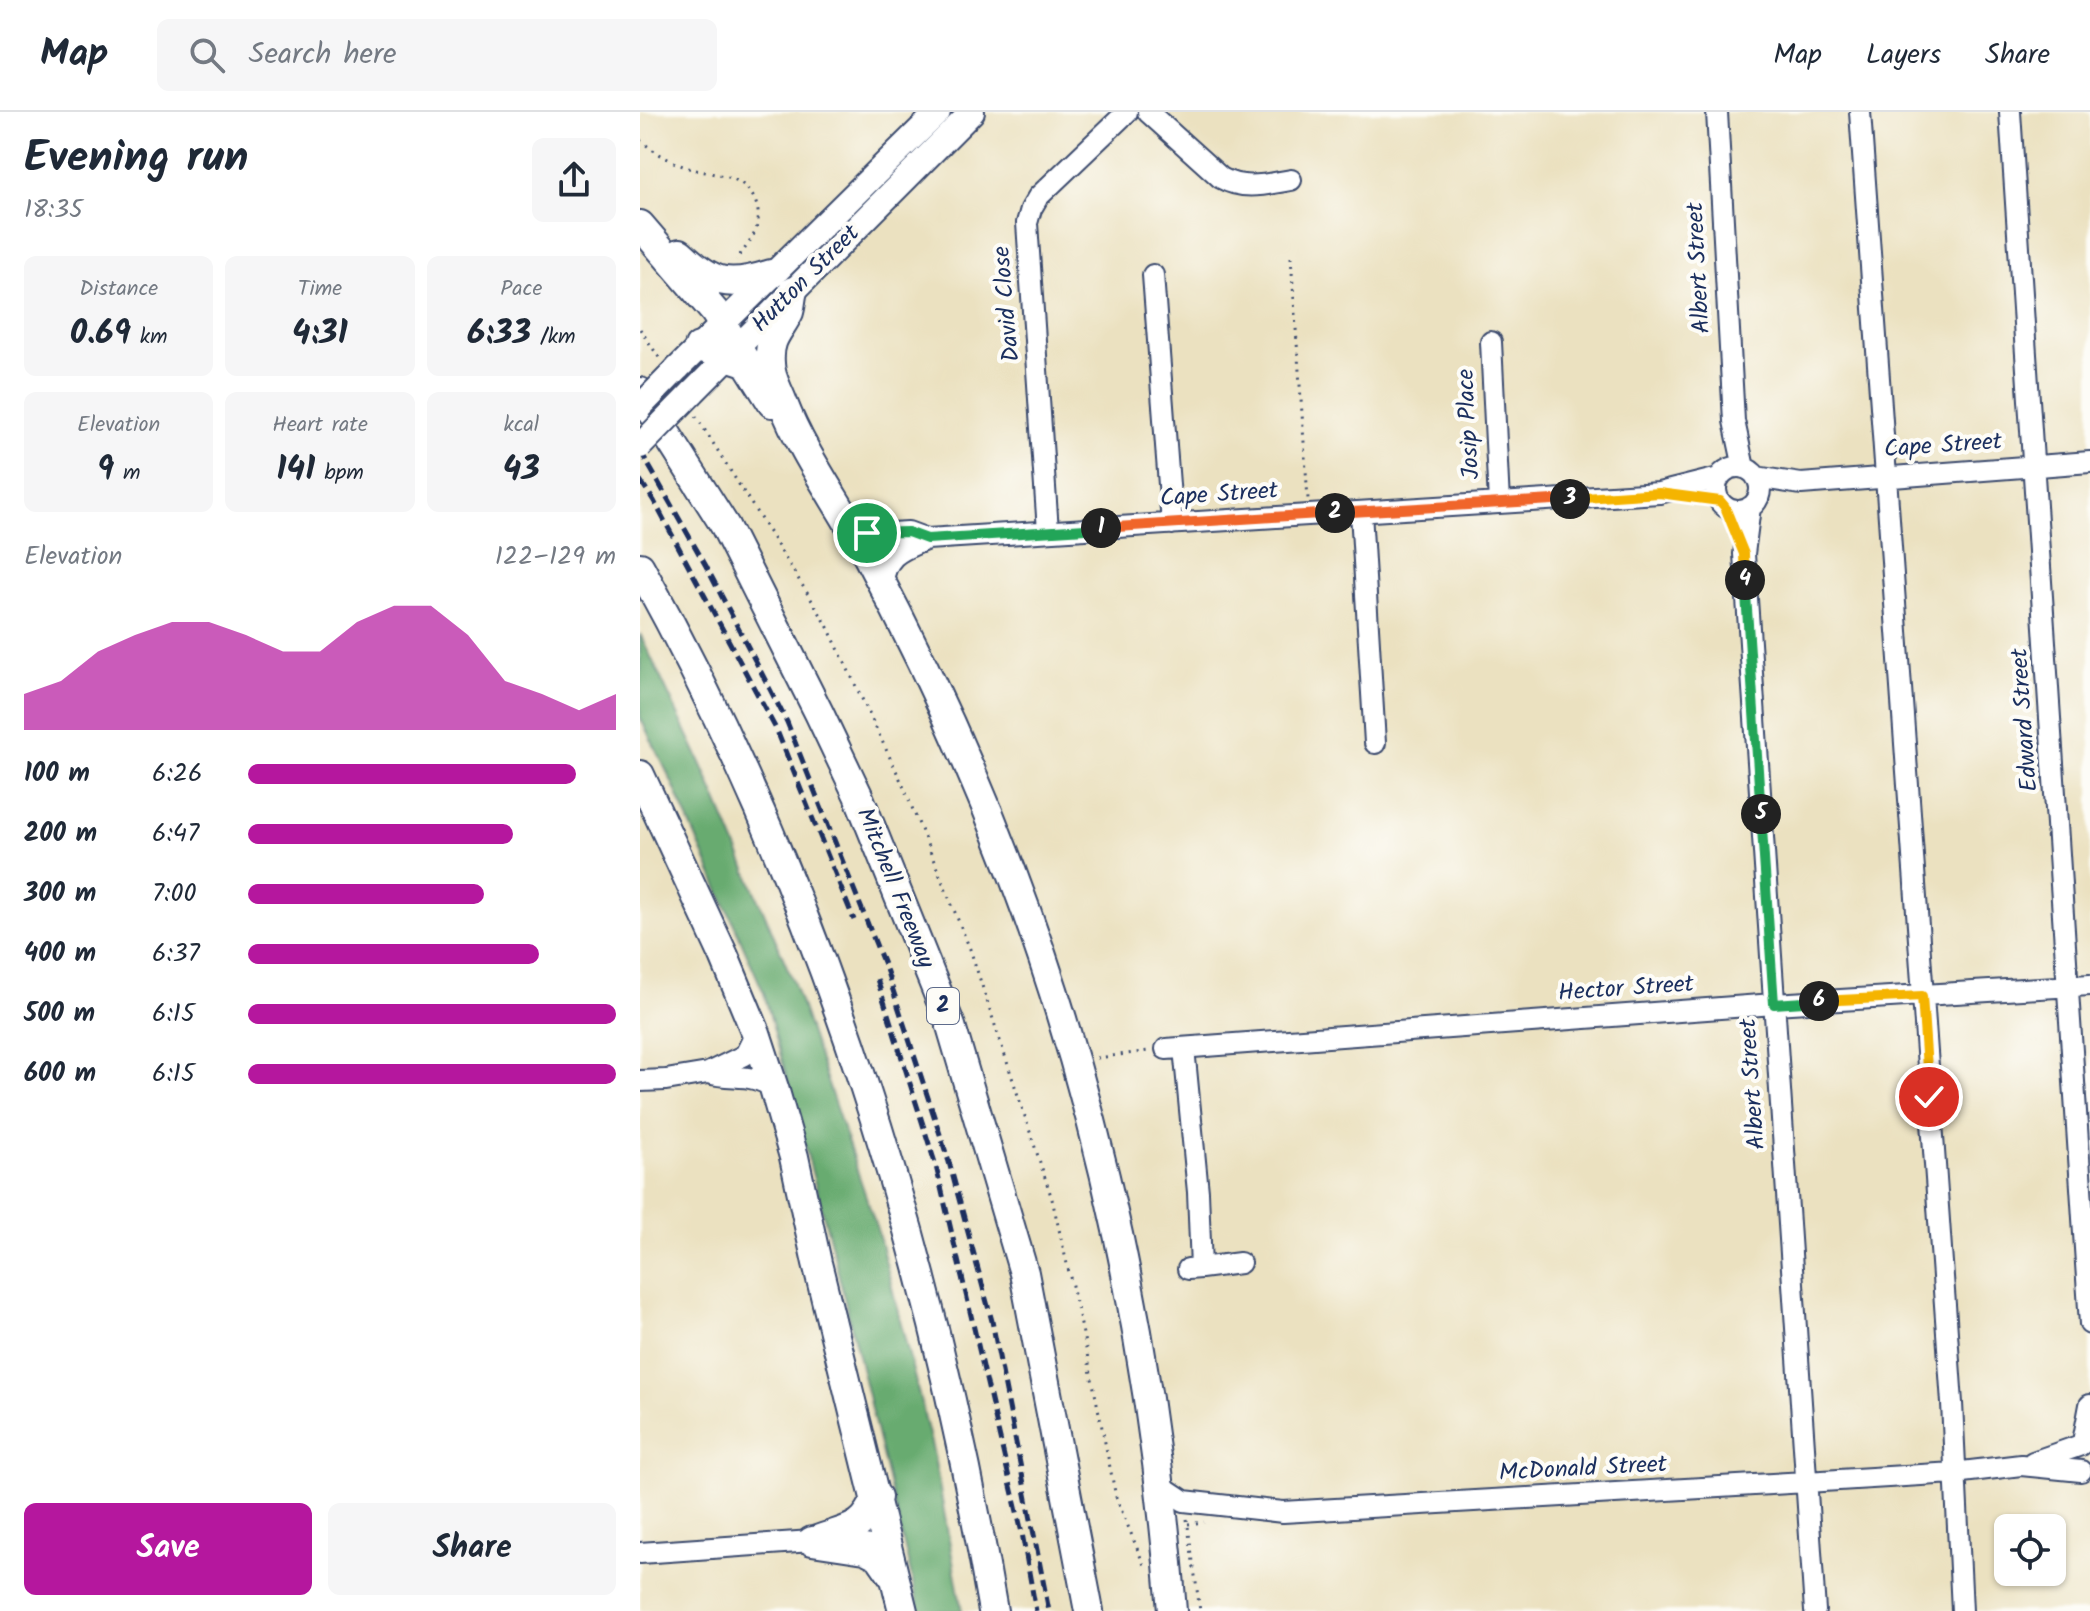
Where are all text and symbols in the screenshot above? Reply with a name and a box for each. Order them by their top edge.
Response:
search box [157,19,717,91]
text: Map [40,25,109,85]
text: Search here [249,31,396,79]
icon: search [185,33,229,77]
text: Map [1773,33,1822,78]
text: Layers [1866,33,1941,78]
text: Share [1985,33,2050,78]
text: Evening run [24,124,248,194]
button: share [532,138,616,222]
text: 18:35 [24,189,83,231]
street label: Albert Street [1676,201,1722,335]
street label: Hutton Street [743,215,870,342]
street label: David Close [982,244,1031,364]
text: Distance [79,272,158,307]
text: Time [298,272,342,307]
text: Pace [500,272,542,307]
text: 0.69 [70,307,131,361]
text: 4:31 [292,307,348,361]
text: 6:33 [467,307,531,361]
text: km [131,320,168,355]
text: /km [531,320,576,355]
street label: Josip Place [1447,367,1491,480]
text: Elevation [77,408,160,443]
text: Heart rate [272,408,368,443]
text: kcal [503,408,539,443]
street label: Cape Street [1883,422,2004,470]
text: 9 [97,443,114,497]
text: 141 [276,443,315,497]
text: 43 [503,443,540,497]
text: m [114,456,140,491]
text: bpm [315,456,364,491]
street label: Cape Street [1159,471,1280,519]
pin: 3 [1550,479,1590,519]
text: 3 [1564,481,1576,516]
pin: 2 [1315,493,1355,533]
text: 2 [1329,495,1341,530]
pin [833,499,901,567]
pin: 1 [1081,508,1121,548]
text: 1 [1098,510,1104,545]
icon: arrive [845,511,889,555]
text: Elevation [24,536,122,578]
text: 122–129 m [495,536,616,578]
pin: 4 [1725,560,1765,600]
text: 4 [1739,562,1751,597]
street label: Edward Street [2000,646,2049,793]
text: 100 m [24,753,90,795]
text: 6:26 [152,753,202,795]
pin: 5 [1741,794,1781,834]
text: 5 [1755,796,1767,831]
street label: Mitchell Freeway [845,802,945,975]
text: 200 m [24,813,97,855]
text: 6:47 [152,813,199,855]
text: 300 m [24,873,96,915]
text: 7:00 [152,873,196,915]
text: 400 m [24,933,96,975]
text: 6:37 [152,933,200,975]
street label: Hector Street [1557,965,1696,1013]
pin: 6 [1799,981,1839,1021]
text: 6 [1813,983,1825,1018]
road number: 2 [927,988,959,1024]
text: 500 m [24,993,95,1035]
text: 6:15 [152,993,195,1035]
street label: Albert Street [1729,1016,1777,1151]
text: 600 m [24,1053,96,1095]
text: 6:15 [152,1053,195,1095]
pin [1895,1063,1963,1131]
icon: check [1907,1075,1951,1119]
street label: McDonald Street [1498,1445,1669,1493]
button: Save [24,1503,312,1595]
button: Share [328,1503,616,1595]
map controls [1994,1514,2066,1586]
button: locate [1994,1514,2066,1586]

